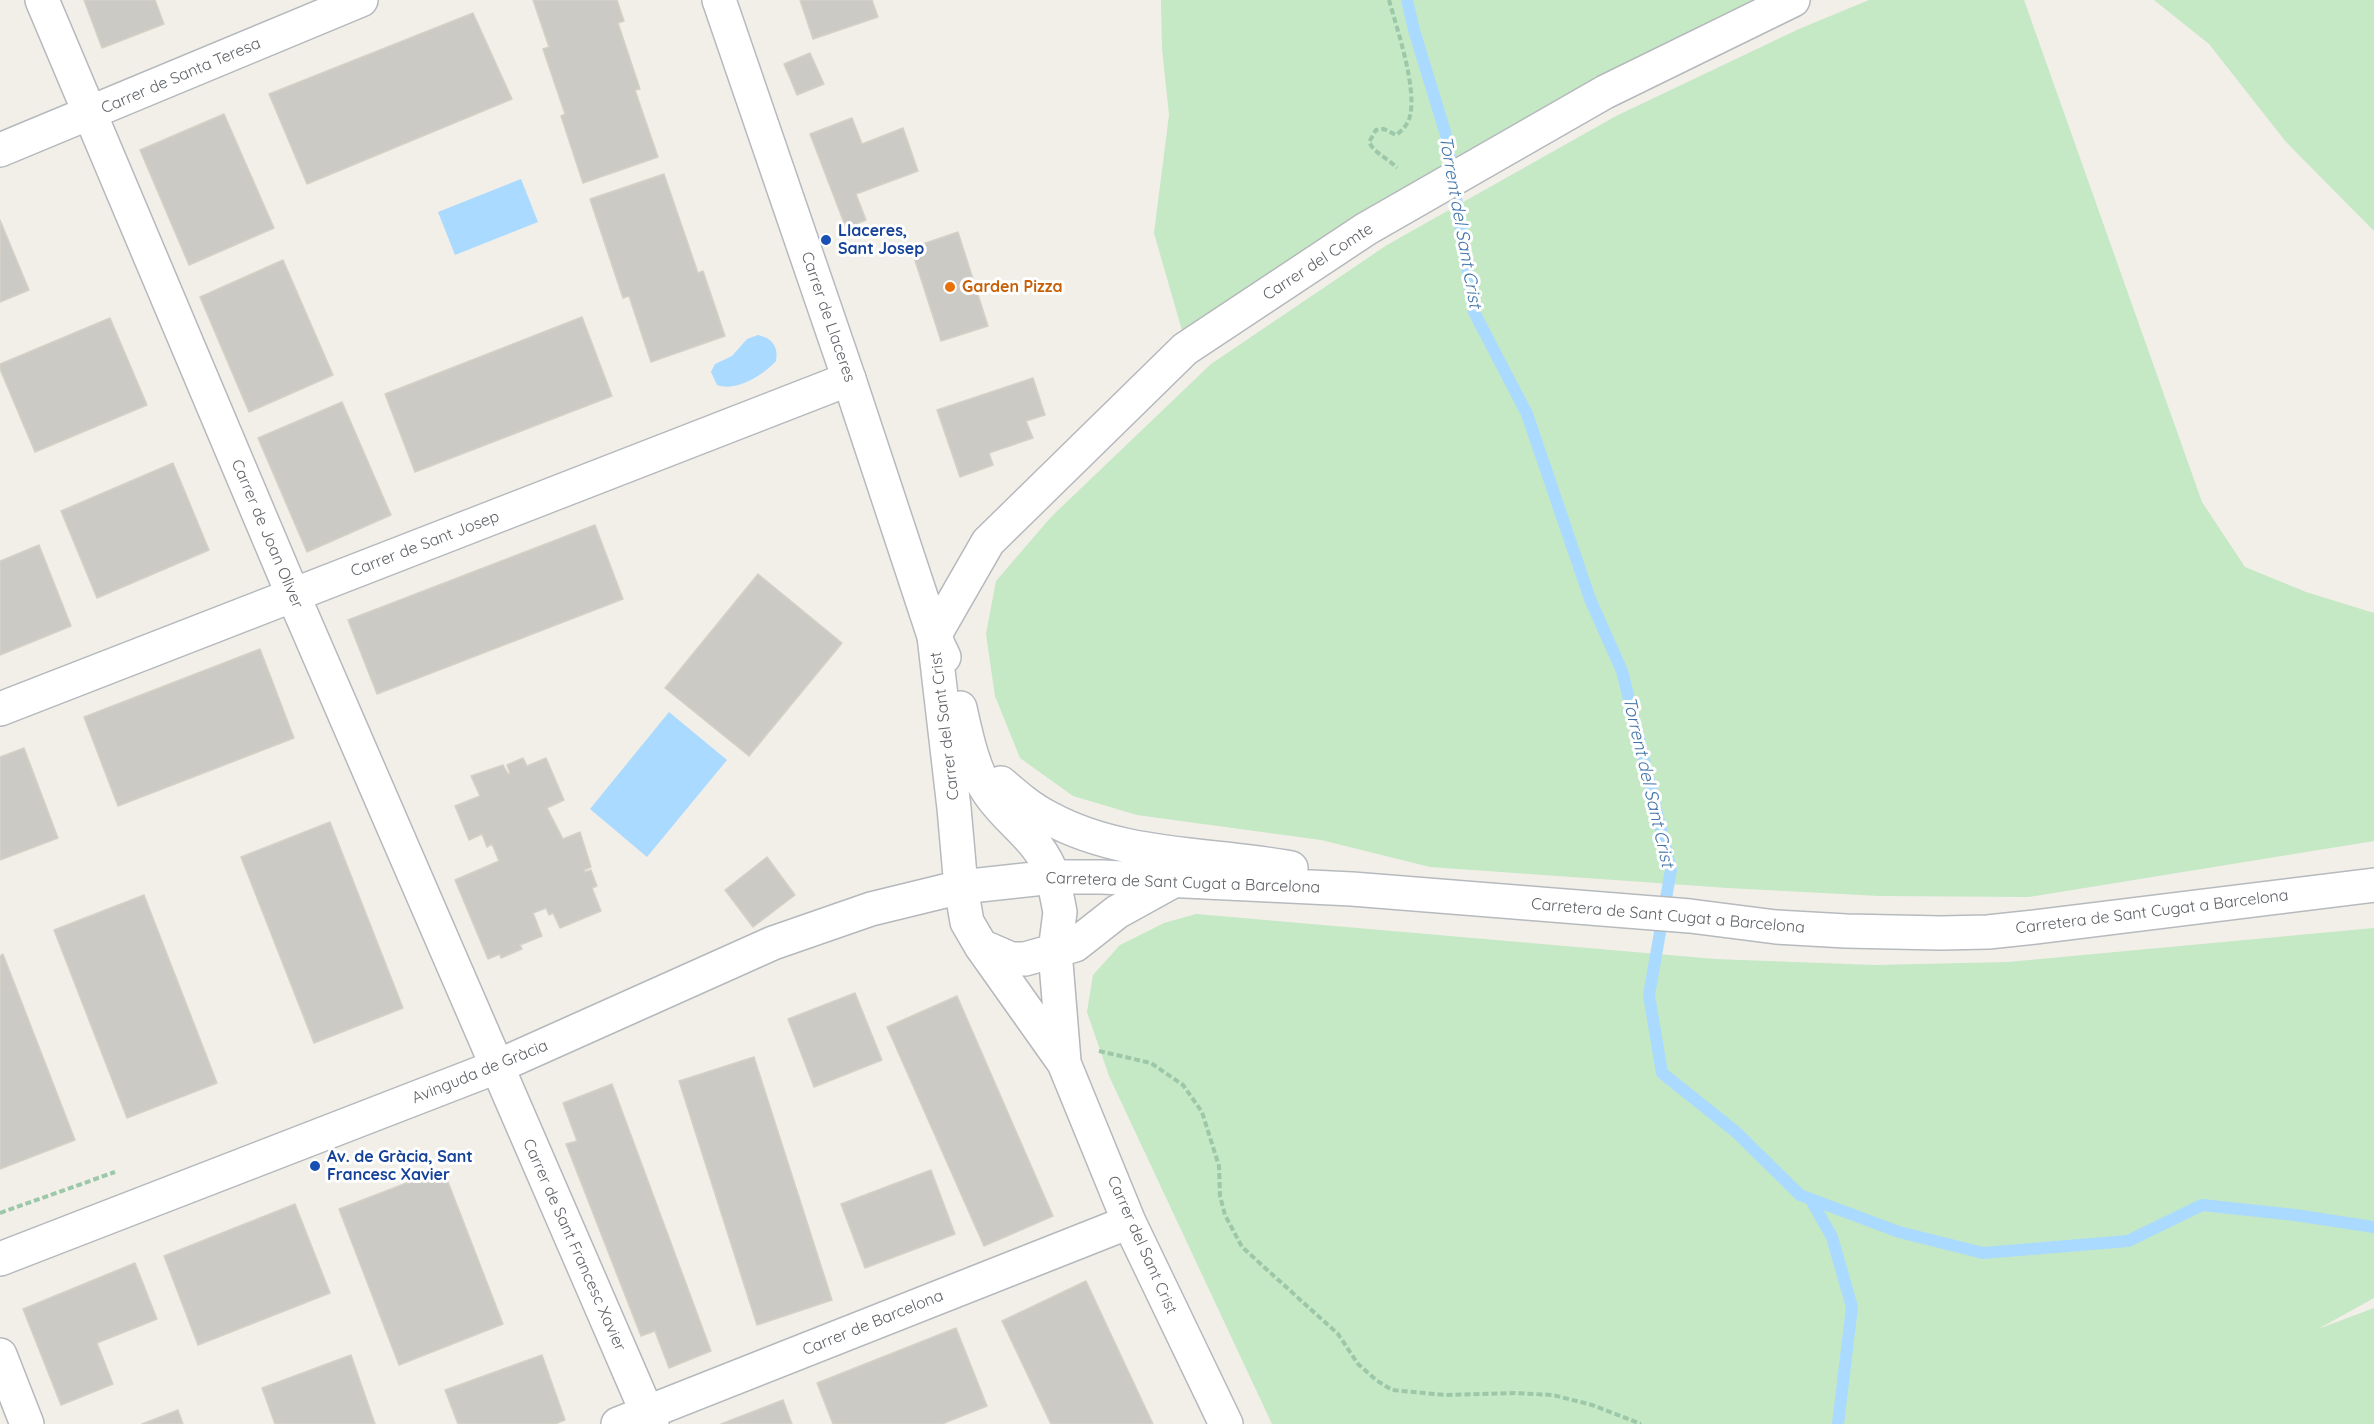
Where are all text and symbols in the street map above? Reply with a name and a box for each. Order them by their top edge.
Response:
street label: Carrer de Santa Teresa [98,34,264,118]
water label: Torrent del Sant Crist [1434,134,1486,310]
street label: Carrer del Comte [1259,219,1377,305]
place label: Llaceres, Sant Josep [838,221,924,259]
marker: Llaceres, Sant Josep [819,233,833,247]
street label: Carrer de Llaceres [797,249,859,385]
place label: Garden Pizza [962,277,1062,297]
marker: Garden Pizza [943,280,957,294]
street label: Carrer de Joan Oliver [227,457,307,611]
street label: Carrer de Sant Josep [348,507,502,581]
street label: Carrer del Sant Crist [926,651,964,801]
water label: Torrent del Sant Crist [1618,695,1678,869]
street label: Carretera de Sant Cugat a Barcelona [1045,869,1321,897]
street label: Carretera de Sant Cugat a Barcelona [2015,886,2289,938]
street label: Carretera de Sant Cugat a Barcelona [1530,894,1806,938]
street label: Avinguda de Gràcia [409,1036,551,1108]
street label: Carrer de Sant Francesc Xavier [518,1136,630,1354]
place label: Av. de Gràcia, Sant Francesc Xavier [327,1147,473,1185]
marker: Av. de Gràcia, Sant Francesc Xavier [308,1159,322,1173]
street label: Carrer del Sant Crist [1103,1173,1181,1317]
street label: Carrer de Barcelona [800,1286,946,1360]

